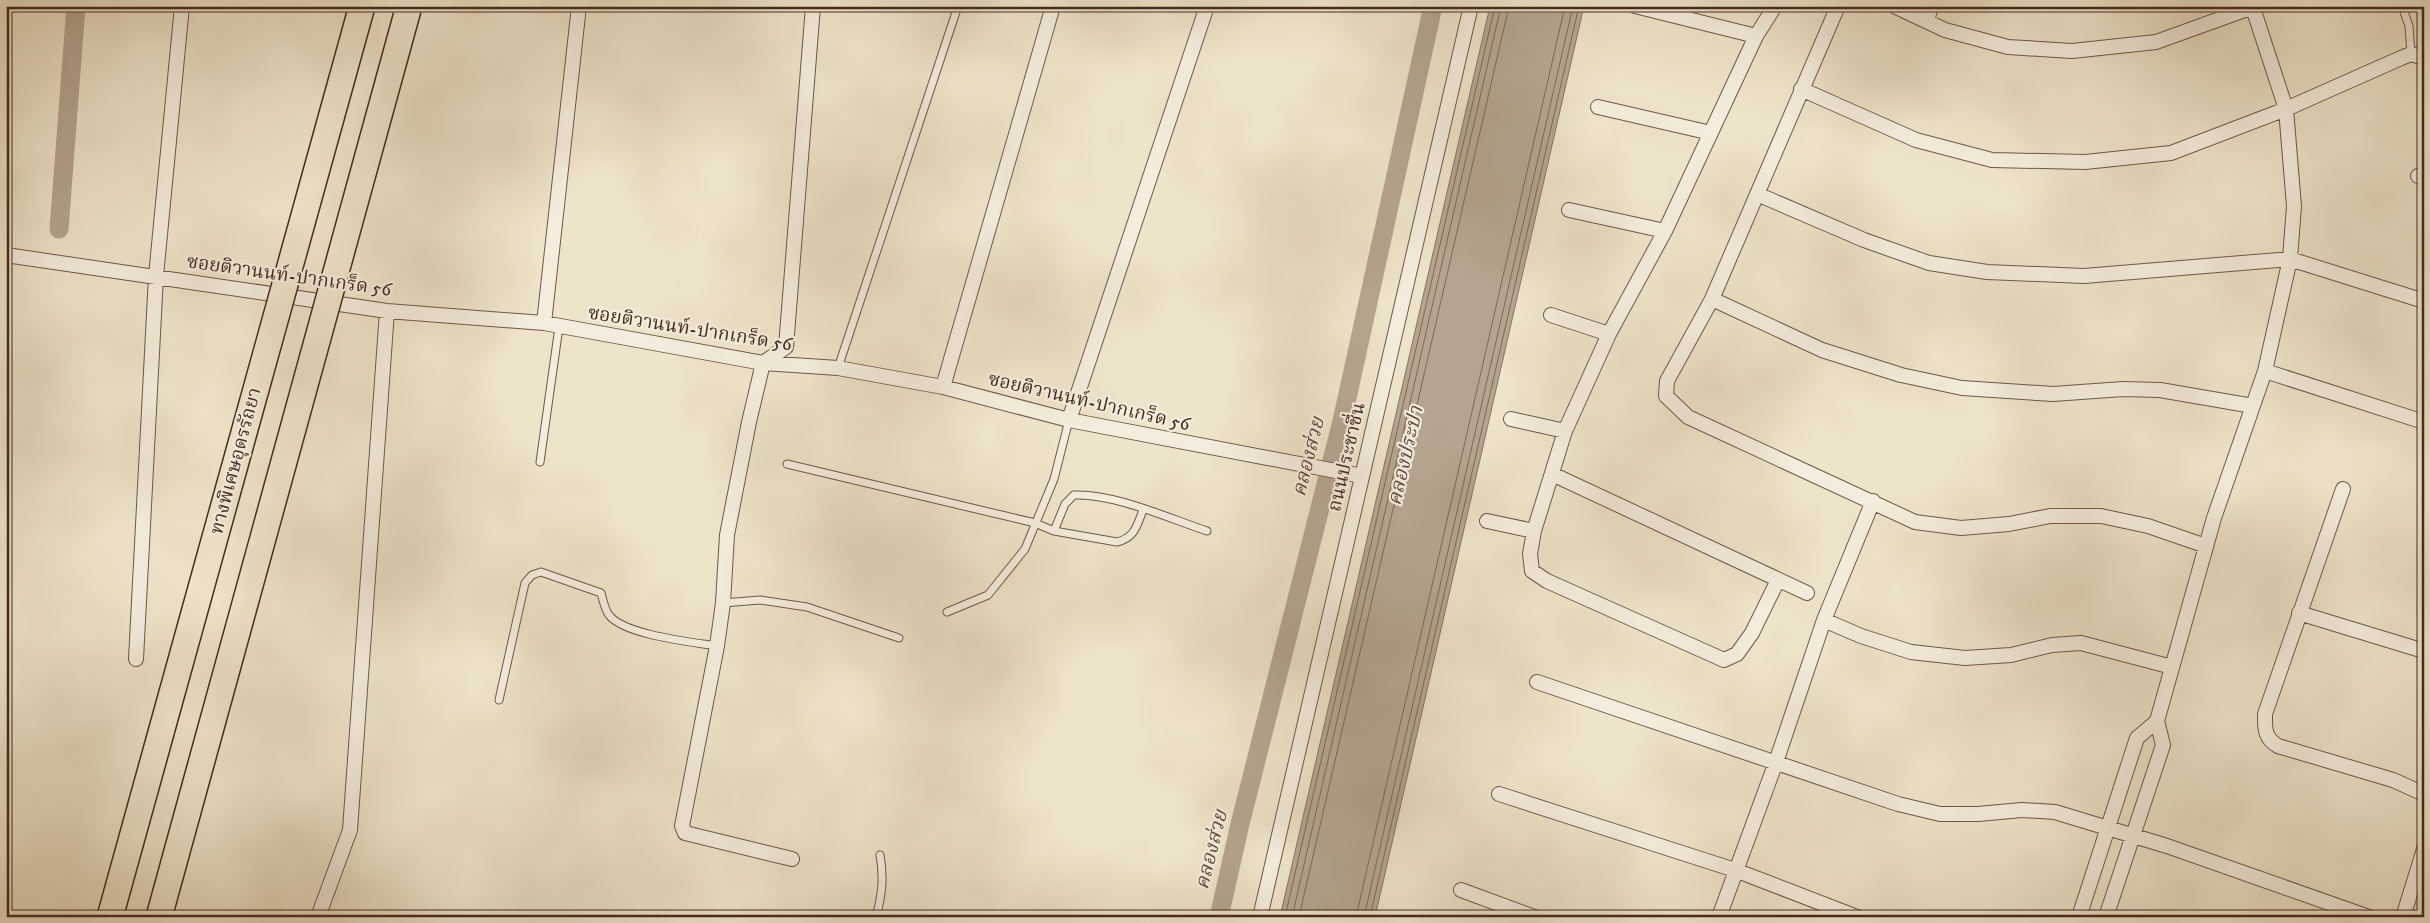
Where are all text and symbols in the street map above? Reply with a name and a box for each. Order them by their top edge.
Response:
street label: ซอยติวานนท์-ปากเกร็ด 56 [185,249,394,302]
street label: ซอยติวานนท์-ปากเกร็ด 56 [586,301,795,357]
street label: ซอยติวานนท์-ปากเกร็ด 56 [986,367,1193,437]
street label: ทางพิเศษอุดรรัถยา [205,385,267,537]
street label: ถนนประชาชื่น [1319,399,1371,514]
water label: คลองประปา [1382,403,1430,508]
water label: คลองส่วย [1287,414,1331,499]
water label: คลองส่วย [1190,807,1234,892]

